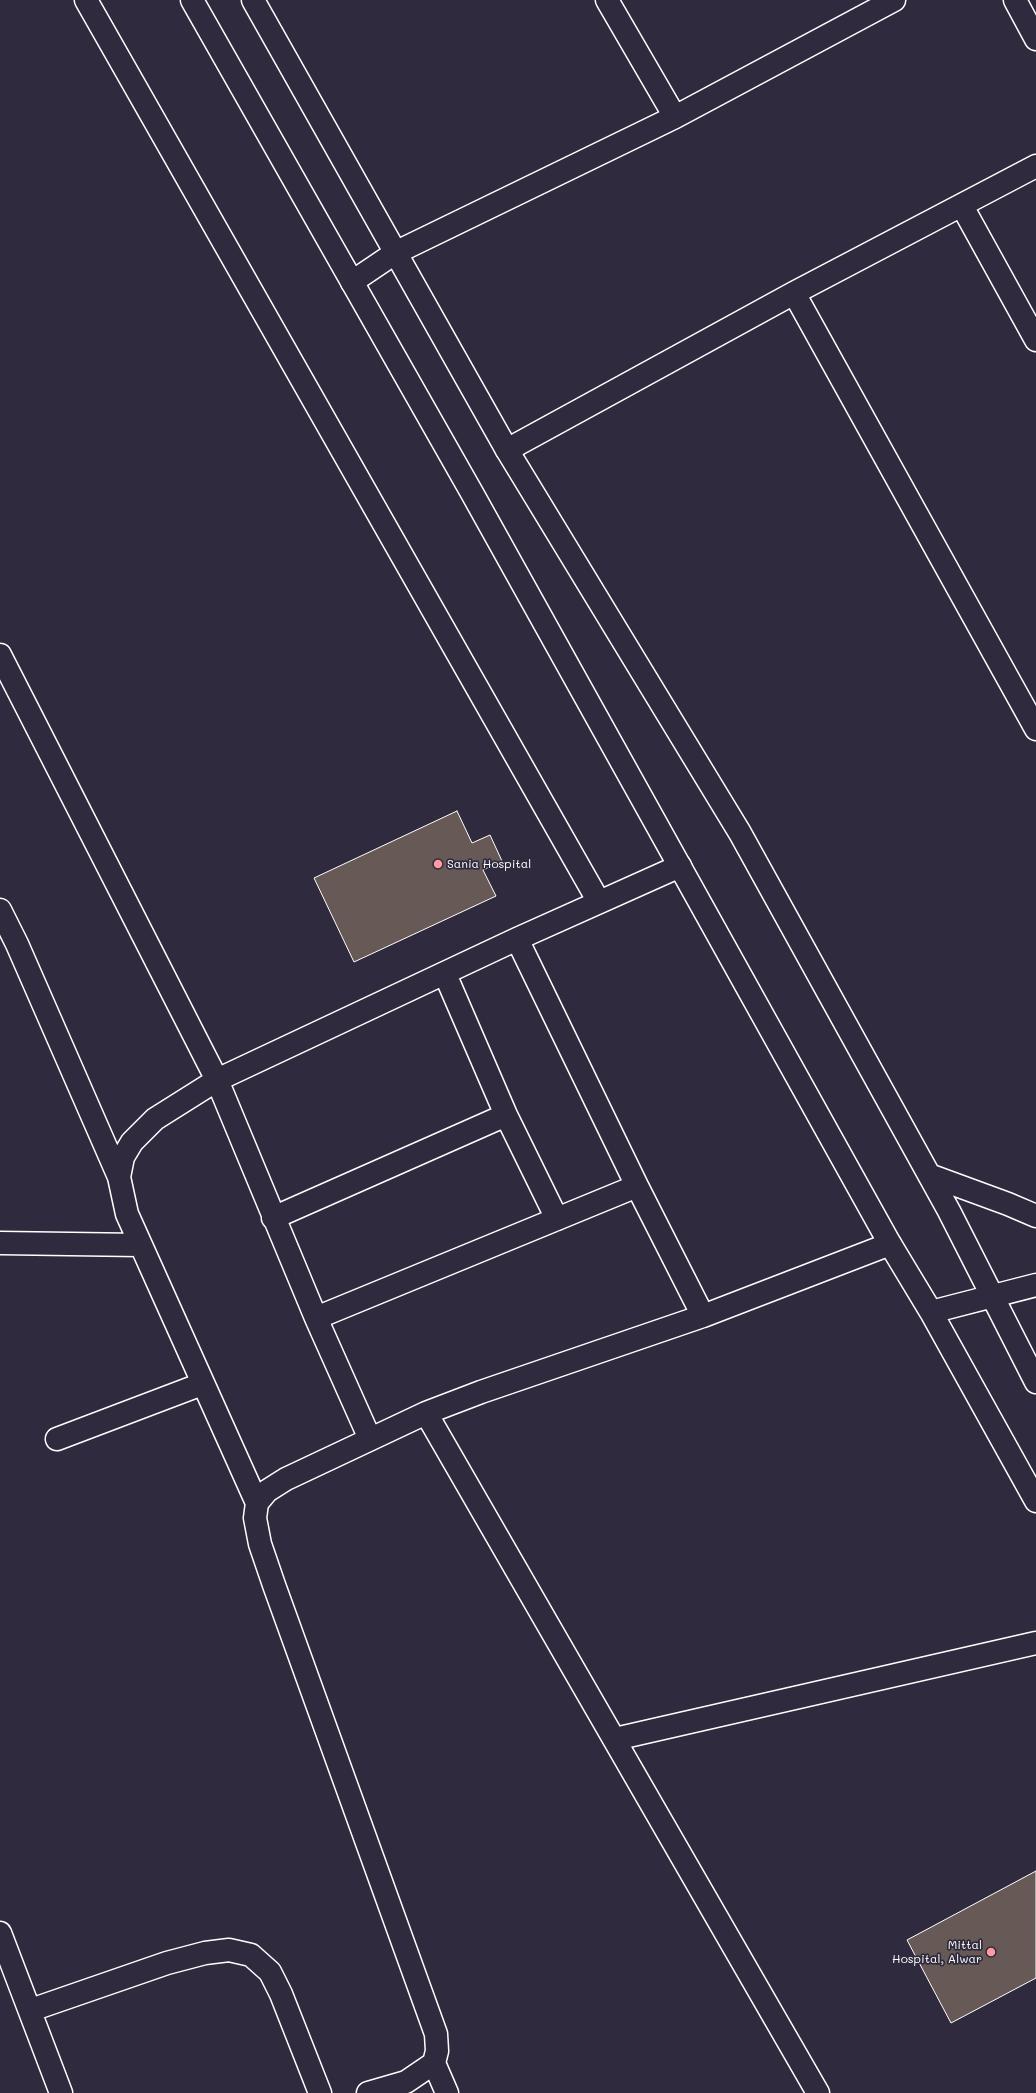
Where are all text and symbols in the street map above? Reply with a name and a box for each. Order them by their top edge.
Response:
place label: Sania Hospital [447,857,531,871]
marker: Sania Hospital [432,858,444,870]
place label: Mittal Hospital, Alwar [892,1938,982,1966]
marker: Mittal Hospital, Alwar [985,1946,997,1958]

